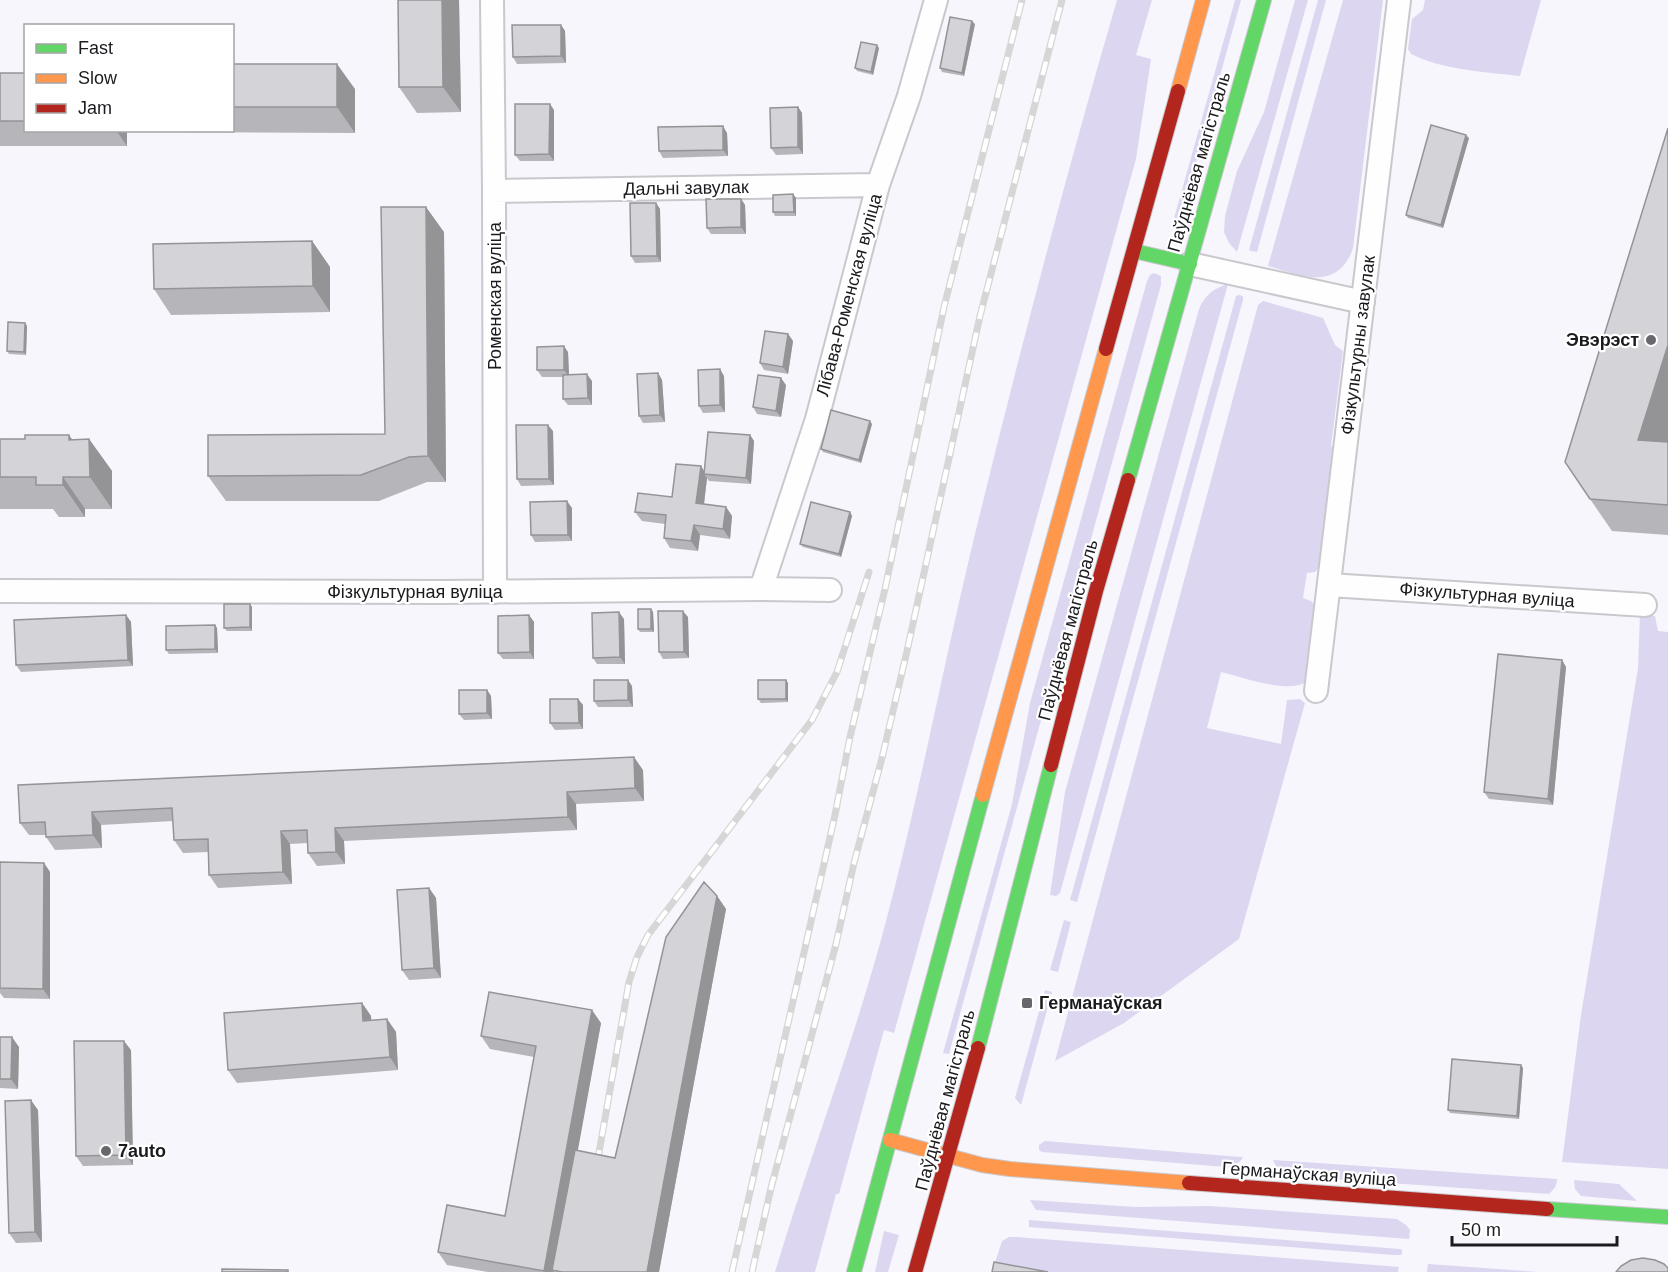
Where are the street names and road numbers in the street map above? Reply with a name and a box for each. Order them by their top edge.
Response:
street label: Паўднёвая магістраль [1164,70,1234,254]
street label: Дальні завулак [623,177,749,199]
street label: Лібава-Роменская вуліца [812,190,886,399]
street label: Роменская вуліца [485,221,505,370]
street label: Фізкультурны завулак [1337,254,1379,436]
street label: Паўднёвая магістраль [1034,537,1102,723]
street label: Фізкультурная вуліца [1399,579,1576,611]
street label: Фізкультурная вуліца [327,582,504,602]
street label: Паўднёвая магістраль [911,1007,979,1193]
street label: Германаўская вуліца [1221,1158,1398,1190]

